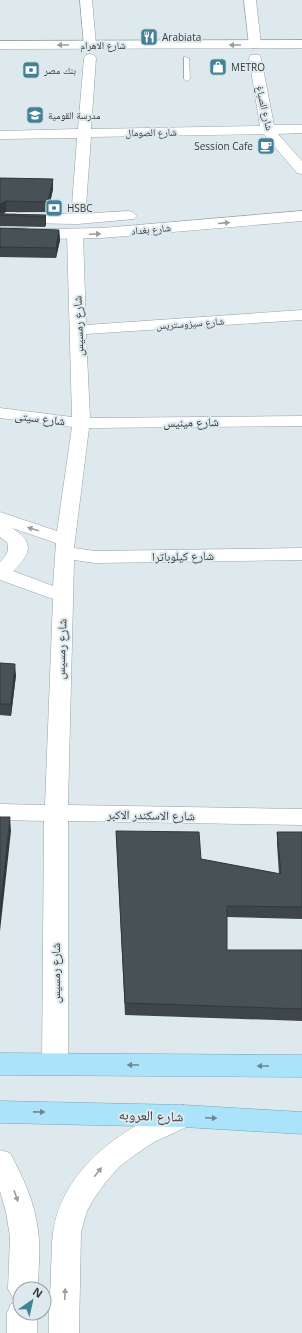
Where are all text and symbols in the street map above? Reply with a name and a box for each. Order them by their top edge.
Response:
restaurant icon: Arabiata [139,27,159,47]
place label: Arabiata [162,30,201,44]
street label: شارع الاهرام [80,38,126,53]
one-way arrow [56,42,69,48]
one-way arrow [228,42,241,48]
shop icon: METRO [208,57,228,77]
bank icon: بنك مصر [21,60,41,80]
place label: METRO [231,60,265,74]
place label: بنك مصر [43,63,76,77]
street label: شارع الصباغ [253,84,277,132]
school or university icon: مدرسة القومية [25,105,45,125]
place label: مدرسة القومية [48,108,101,122]
street label: شارع الصومال [125,125,177,139]
cafe icon: Session Cafe [256,136,276,156]
place label: Session Cafe [194,139,253,153]
bank icon: HSBC [44,198,64,218]
place label: HSBC [67,201,93,215]
one-way arrow [218,219,230,226]
street label: شارع بغداد [131,220,172,238]
one-way arrow [89,230,101,237]
street label: شارع رمسيس [68,295,88,357]
street label: شارع سيزوستريس [155,314,225,332]
street label: شارع سيتى [14,406,66,430]
street label: شارع مينيس [163,413,219,431]
one-way arrow [27,526,39,532]
street label: شارع كيلوباترا [152,547,214,565]
street label: شارع رمسيس [51,618,71,680]
street label: شارع الاسكندر الاكبر [106,806,195,824]
street label: شارع رمسيس [47,943,64,1003]
one-way arrow [126,1062,139,1068]
one-way arrow [256,1063,269,1069]
street label: شارع العروبه [118,1104,184,1127]
one-way arrow [33,1109,45,1116]
one-way arrow [205,1114,217,1121]
one-way arrow [93,1167,102,1177]
one-way arrow [14,1190,20,1202]
north arrow [12,1281,52,1321]
text: N [30,1284,46,1301]
one-way arrow [62,1287,68,1300]

